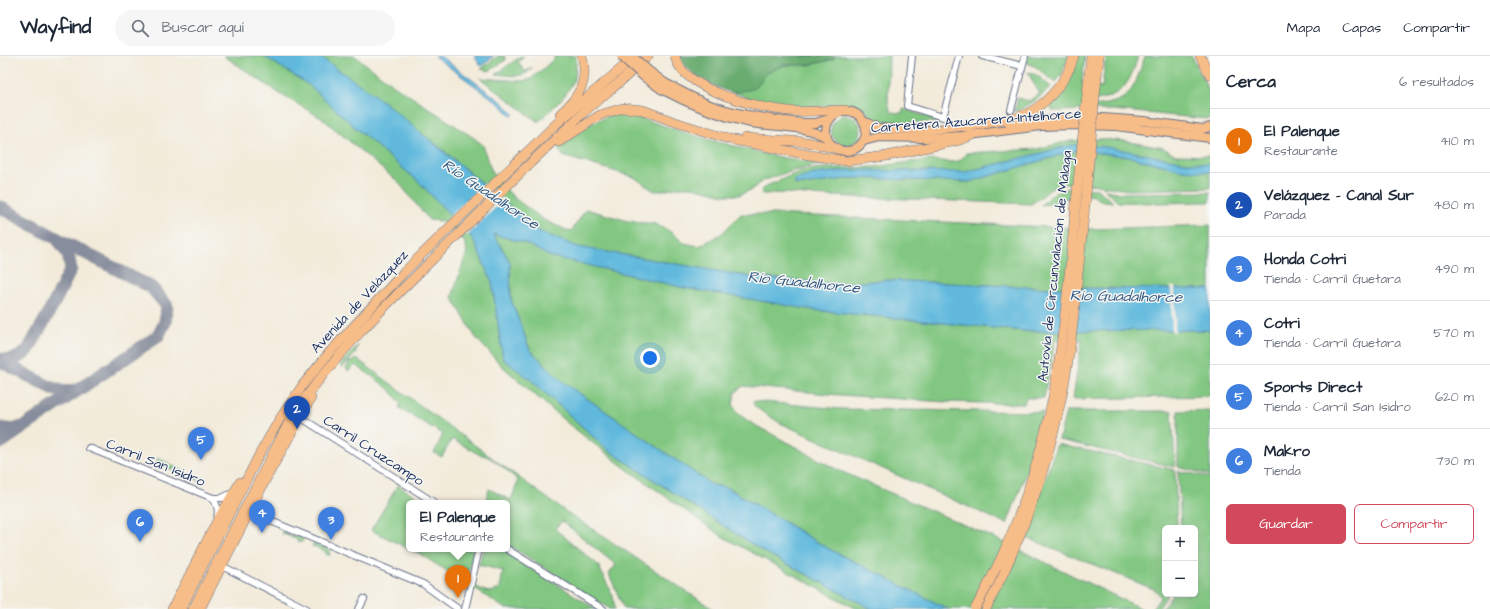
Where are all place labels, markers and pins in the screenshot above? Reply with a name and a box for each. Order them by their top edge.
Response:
pin: 2 [284,396,310,429]
pin: 5 [188,427,214,460]
pin: 4 [249,500,275,533]
pin: 3 [318,507,344,540]
pin: 6 [127,509,153,542]
pin: 1 [445,565,471,598]

